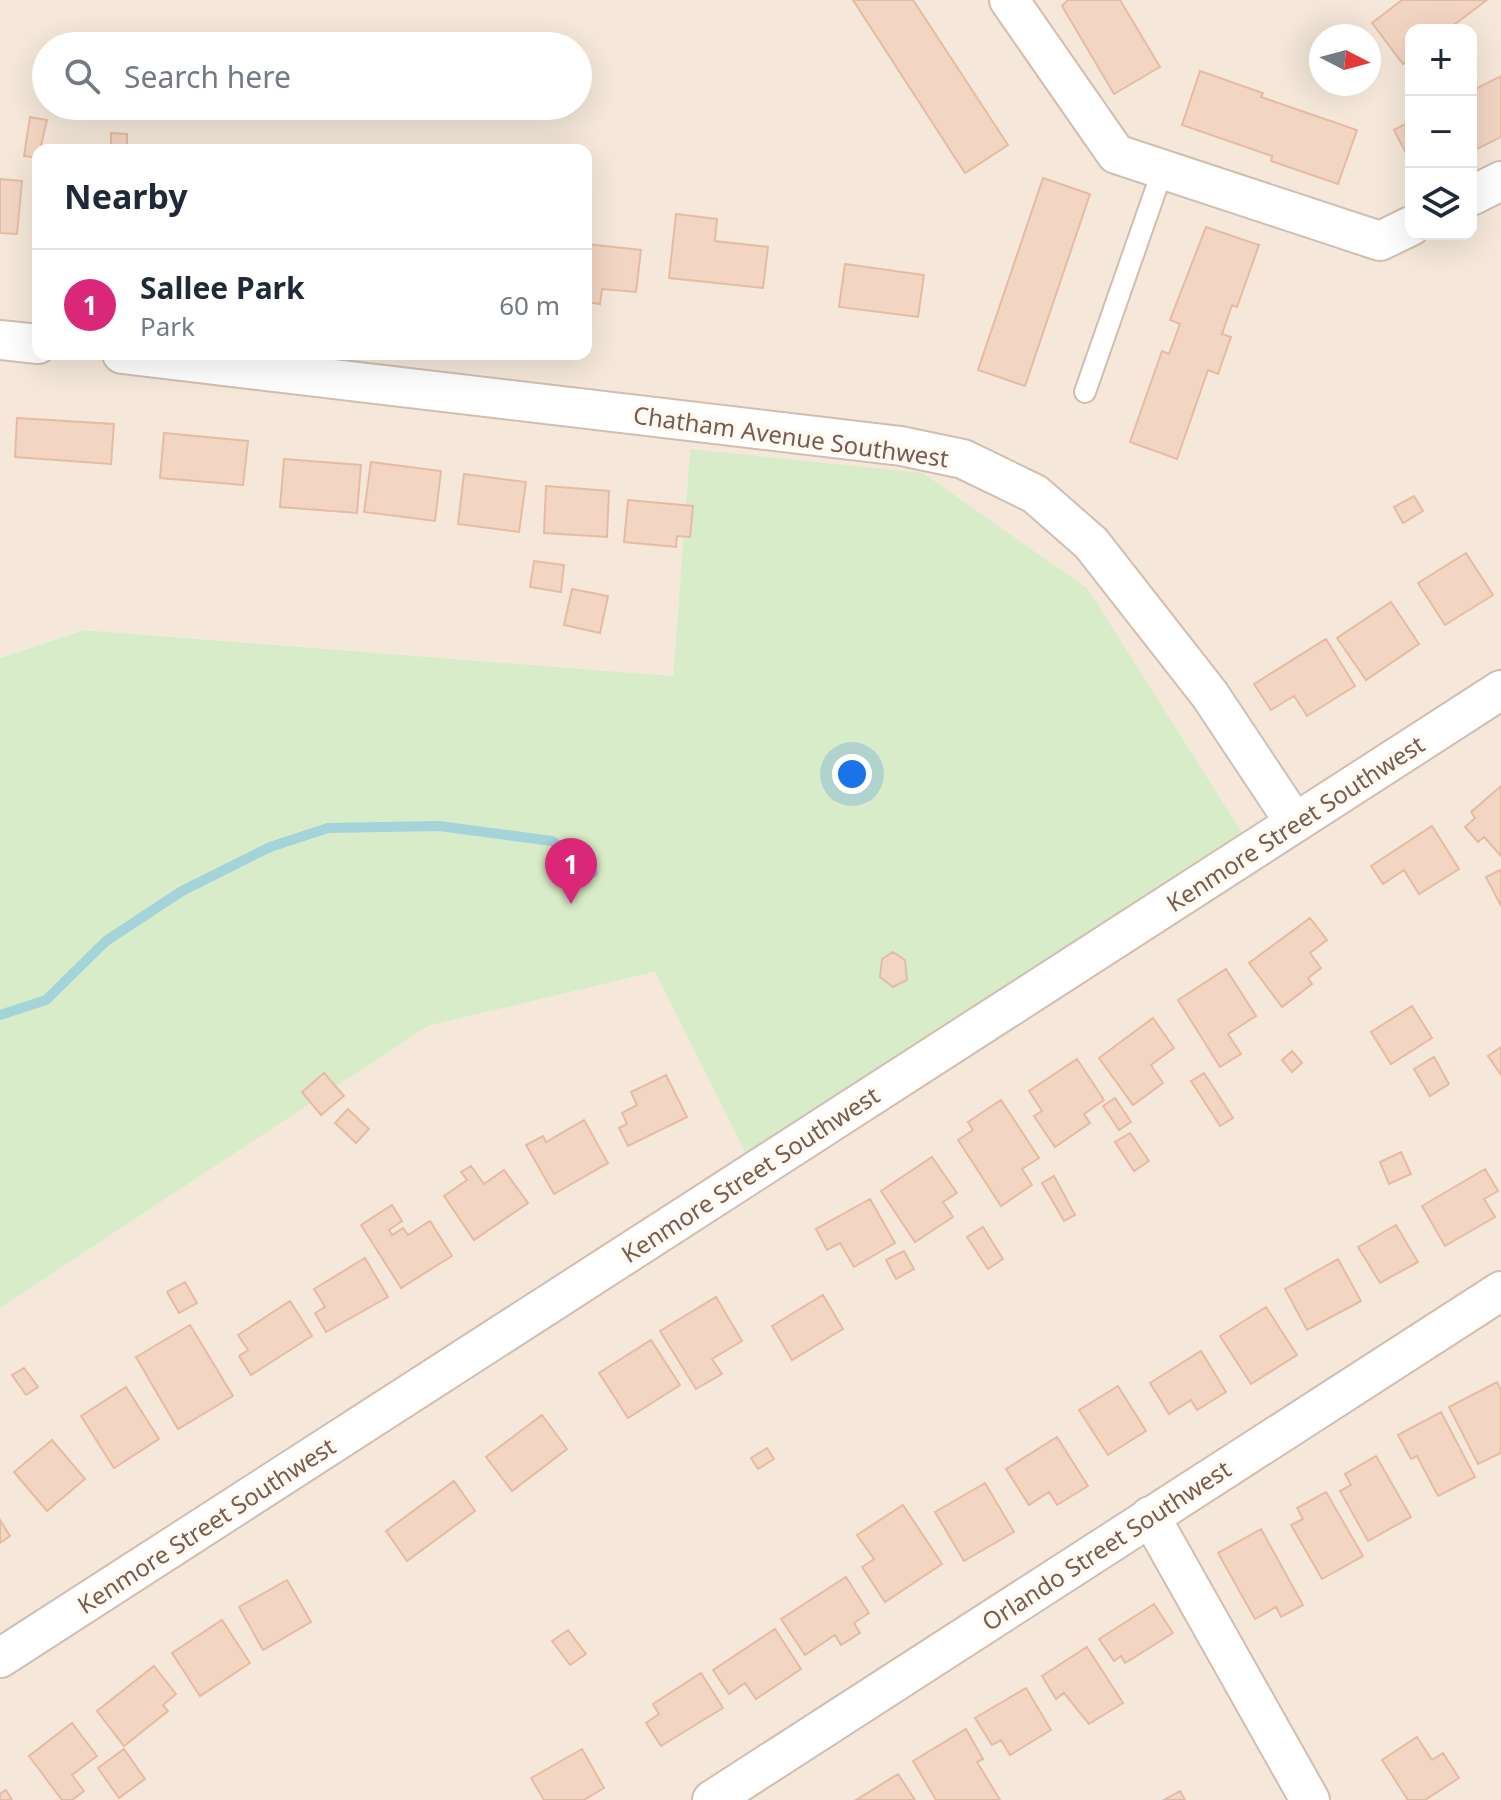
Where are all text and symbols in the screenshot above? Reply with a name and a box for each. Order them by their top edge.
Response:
north arrow [1309,24,1381,96]
map controls [1405,24,1477,240]
button: + [1405,24,1477,96]
search box [32,32,592,120]
icon: search [60,54,104,98]
text: Search here [124,56,291,97]
button: − [1405,96,1477,168]
button: layers [1405,168,1477,240]
text: Nearby [64,173,188,219]
text: Sallee Park [140,267,305,308]
text: 1 [83,287,97,323]
text: 60 m [499,287,560,323]
text: Park [140,308,195,344]
street label: Chatham Avenue Southwest [631,398,951,475]
street label: Kenmore Street Southwest [1160,727,1431,919]
your location [832,754,872,794]
pin: 1 [545,838,597,904]
street label: Kenmore Street Southwest [615,1078,886,1270]
street label: Kenmore Street Southwest [71,1429,342,1621]
street label: Orlando Street Southwest [975,1452,1237,1638]

